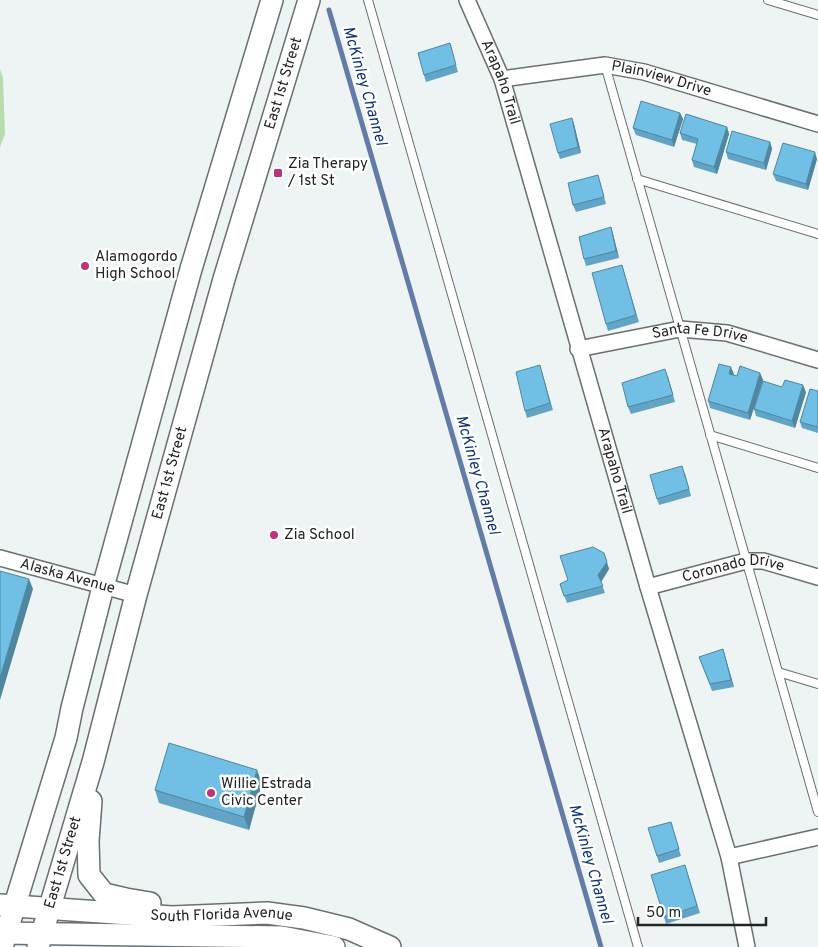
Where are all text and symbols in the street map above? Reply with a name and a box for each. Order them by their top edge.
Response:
water label: McKinley Channel [337,24,391,149]
street label: East 1st Street [261,35,307,132]
street label: Arapaho Trail [476,37,524,127]
street label: Plainview Drive [610,57,714,101]
place label: Zia Therapy / 1st St [287,155,368,191]
marker: Zia Therapy / 1st St [272,167,284,179]
place label: Alamogordo High School [95,248,178,284]
marker: Alamogordo High School [79,260,91,272]
street label: Santa Fe Drive [650,319,750,348]
water label: McKinley Channel [450,413,504,538]
street label: East 1st Street [148,424,192,522]
street label: Arapaho Trail [593,425,636,516]
place label: Zia School [284,526,355,545]
marker: Zia School [268,529,280,541]
street label: Coronado Drive [680,552,787,587]
street label: Alaska Avenue [18,554,117,598]
place label: Willie Estrada Civic Center [221,775,311,811]
marker: Willie Estrada Civic Center [205,787,217,799]
water label: McKinley Channel [563,802,617,927]
street label: East 1st Street [40,814,86,911]
scale bar [638,894,766,926]
street label: South Florida Avenue [150,903,294,927]
text: 50 m [646,904,681,923]

